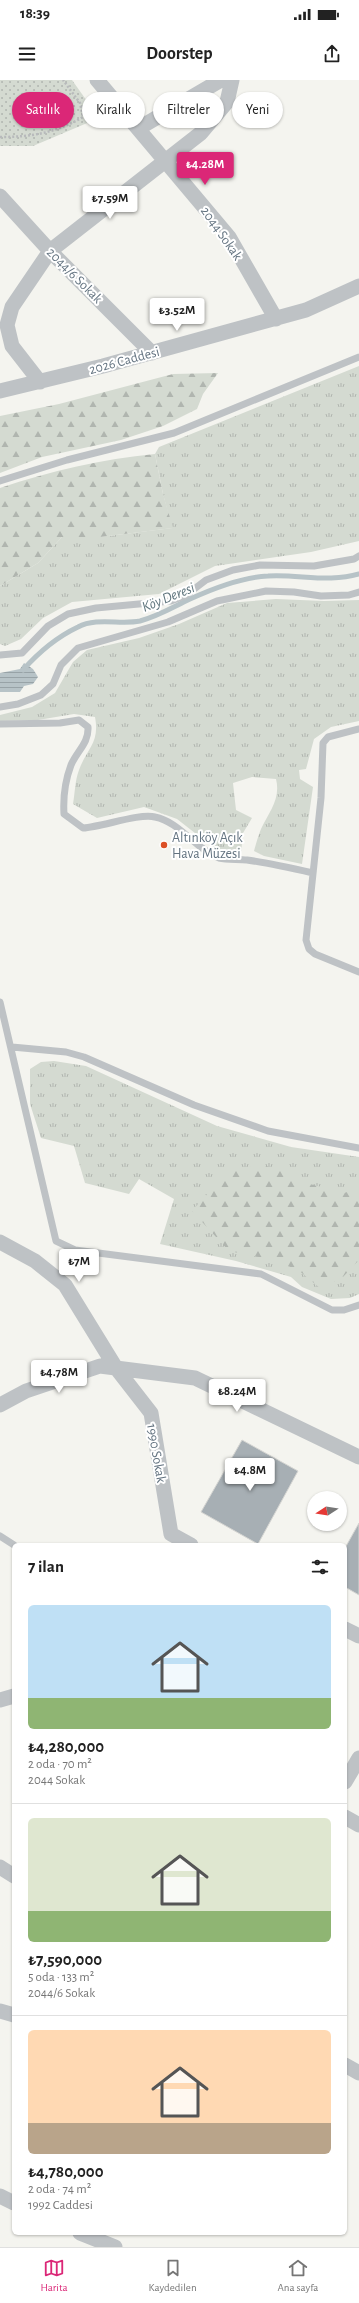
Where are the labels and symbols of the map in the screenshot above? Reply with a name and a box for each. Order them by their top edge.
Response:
pin: ₺4.28M [172,152,238,186]
pin: ₺7.59M [77,186,143,220]
street label: 2044 Sokak [198,204,245,263]
street label: 2044/6 Sokak [44,245,105,307]
pin: ₺3.52M [144,298,210,332]
street label: 2026 Caddesi [88,345,161,377]
water label: Köy Deresi [140,580,197,615]
place label: Altınköy Açık Hava Müzesi [172,831,243,861]
marker: Altınköy Açık Hava Müzesi [159,840,169,850]
pin: ₺7M [60,1249,98,1283]
pin: ₺4.78M [26,1360,92,1394]
pin: ₺8.24M [204,1379,270,1413]
street label: 1990 Sokak [144,1422,168,1484]
pin: ₺4.8M [222,1458,278,1492]
north arrow [307,1491,347,1531]

